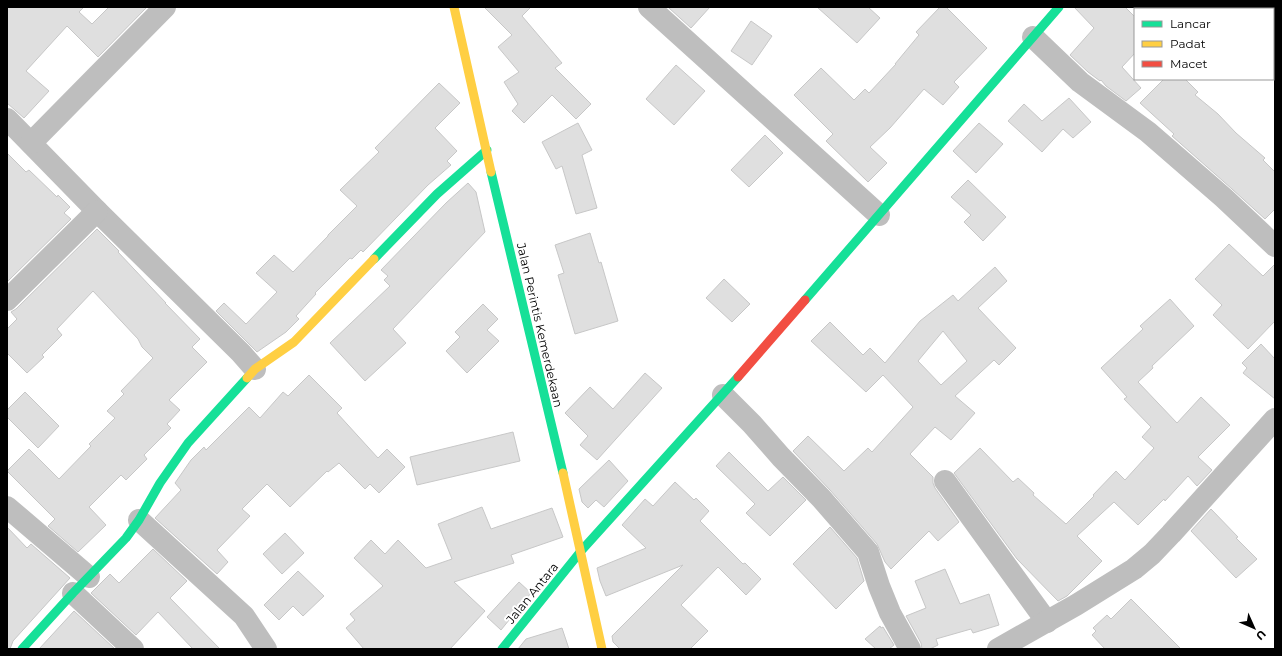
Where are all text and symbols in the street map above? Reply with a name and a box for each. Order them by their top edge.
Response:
legend [1134,8,1274,80]
text: Lancar [1170,16,1211,31]
text: Padat [1170,36,1206,51]
text: Macet [1170,56,1207,71]
street label: Jalan Perintis Kemerdekaan [514,240,566,409]
street label: Jalan Antara [502,559,561,627]
north arrow [1234,608,1274,648]
text: U [1253,627,1269,643]

